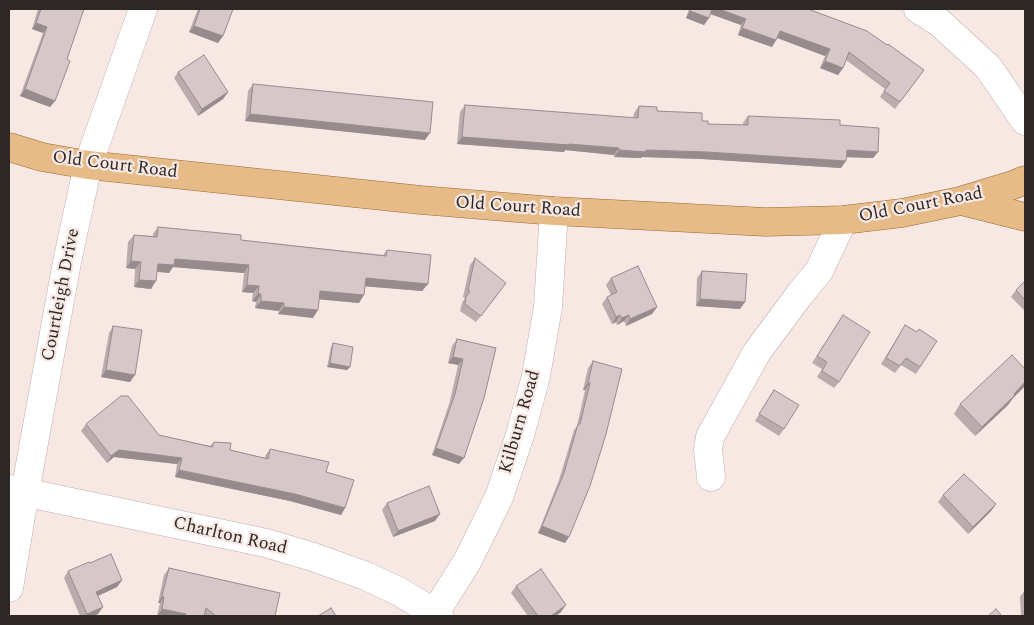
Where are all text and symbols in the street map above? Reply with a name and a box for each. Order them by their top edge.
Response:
street label: Old Court Road [51,148,179,184]
street label: Old Court Road [857,183,985,229]
street label: Old Court Road [454,193,582,223]
street label: Courtleigh Drive [39,227,85,363]
street label: Kilburn Road [496,368,546,476]
street label: Charlton Road [171,513,289,561]

